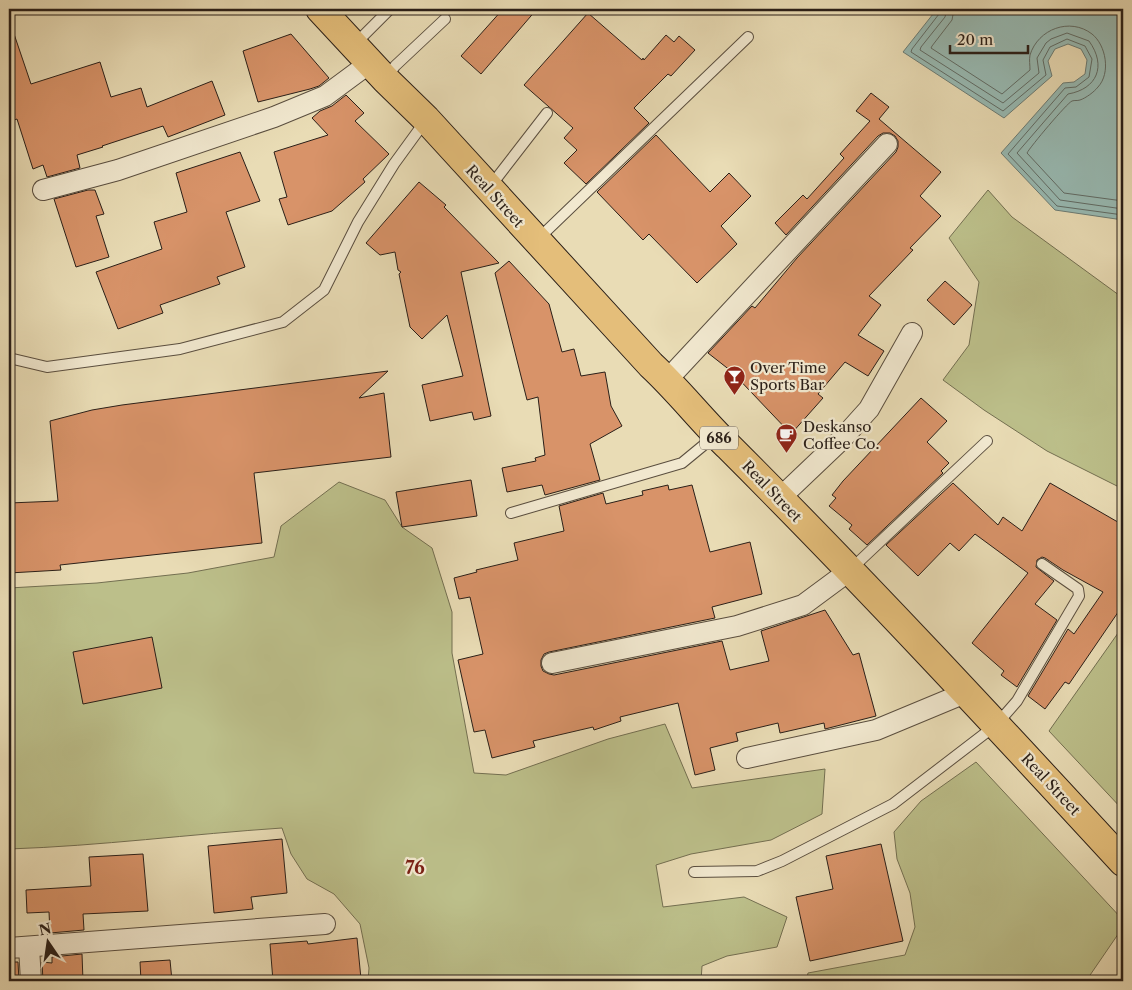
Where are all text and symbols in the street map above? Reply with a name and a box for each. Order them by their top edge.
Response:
scale bar [950,22,1027,54]
text: 20 m [957,30,993,49]
street label: Real Street [462,161,529,232]
place label: Over Time Sports Bar [750,358,826,394]
bar icon: Over Time Sports Bar [722,364,746,395]
place label: Deskanso Coffee Co. [803,417,879,453]
cafe icon: Deskanso Coffee Co. [775,423,799,454]
road number: 686 [700,426,738,449]
street label: Real Street [738,456,806,526]
street label: Real Street [1017,749,1085,820]
district label: 76 [405,857,425,879]
north arrow [22,918,72,968]
text: N [37,919,53,939]

